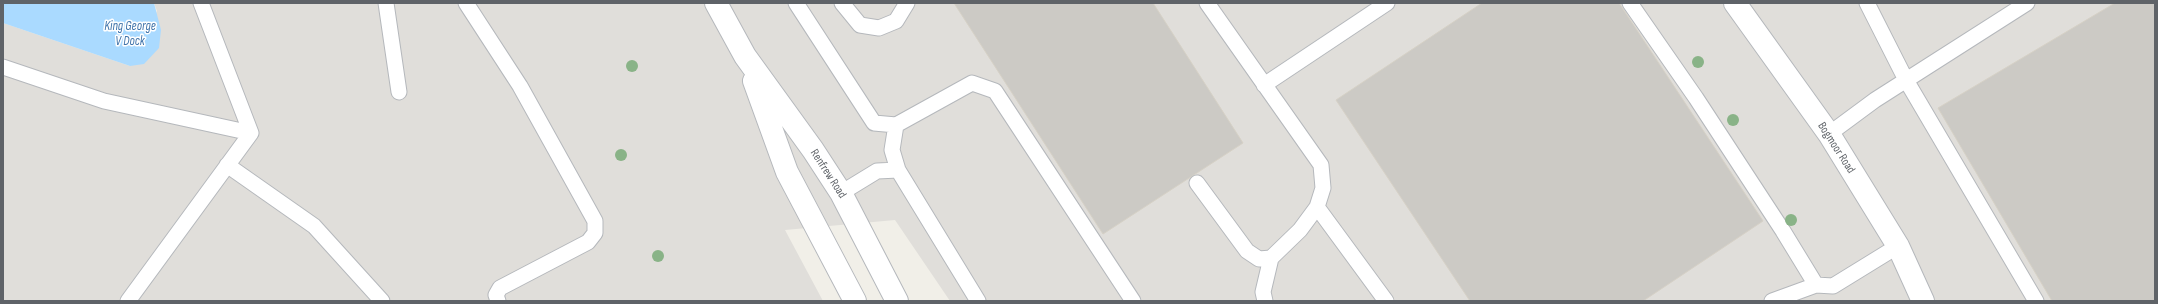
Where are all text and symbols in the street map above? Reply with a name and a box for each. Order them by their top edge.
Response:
water label: King George V Dock [104,19,156,50]
street label: Bogmoor Road [1814,120,1858,176]
street label: Renfrew Road [807,147,849,201]

